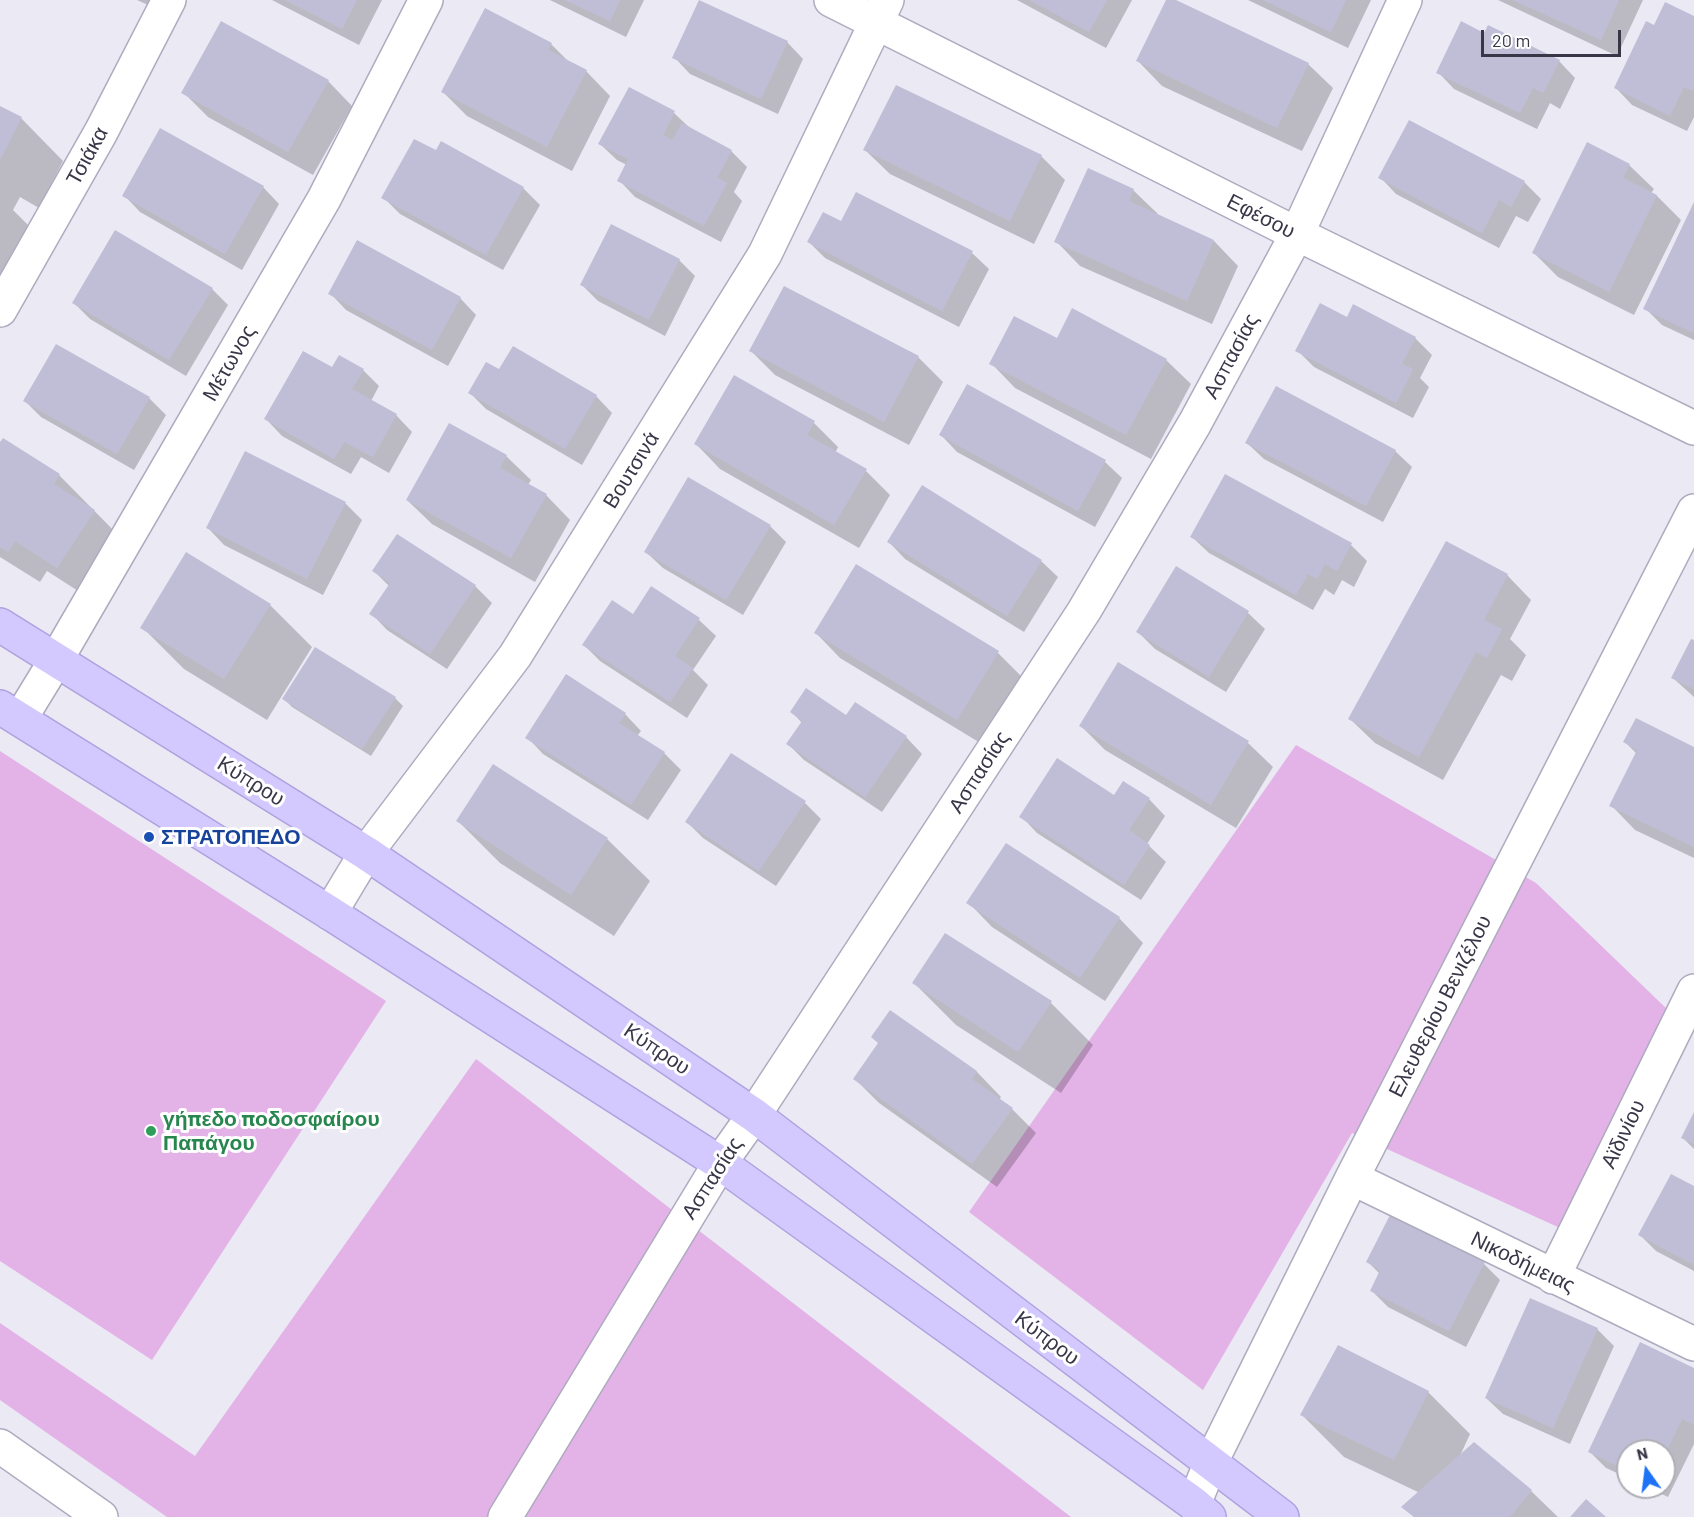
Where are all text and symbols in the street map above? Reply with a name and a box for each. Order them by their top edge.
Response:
scale bar [1484,18,1624,56]
text: 20 m [1492,29,1530,51]
street label: Τσιάκα [61,122,113,190]
street label: Εφέσου [1223,188,1299,244]
street label: Ασπασίας [1198,309,1264,403]
street label: Μέτωνος [197,321,261,405]
street label: Βουτσινά [598,427,664,513]
street label: Ασπασίας [943,726,1015,818]
street label: Κύπρου [213,751,289,811]
place label: ΣΤΡΑΤΟΠΕΔΟ [161,824,300,850]
marker: ΣΤΡΑΤΟΠΕΔΟ [142,830,156,844]
street label: Ελευθερίου Βενιζέλου [1383,911,1497,1101]
street label: Κύπρου [619,1018,695,1080]
street label: Αϊδινίου [1596,1096,1650,1172]
place label: γήπεδο ποδοσφαίρου Παπάγου [163,1106,380,1156]
marker: γήπεδο ποδοσφαίρου Παπάγου [144,1124,158,1138]
street label: Ασπασίας [676,1132,748,1224]
street label: Νικοδήμειας [1467,1226,1579,1298]
street label: Κύπρου [1010,1306,1084,1370]
north arrow [1616,1439,1676,1499]
text: N [1635,1442,1649,1463]

